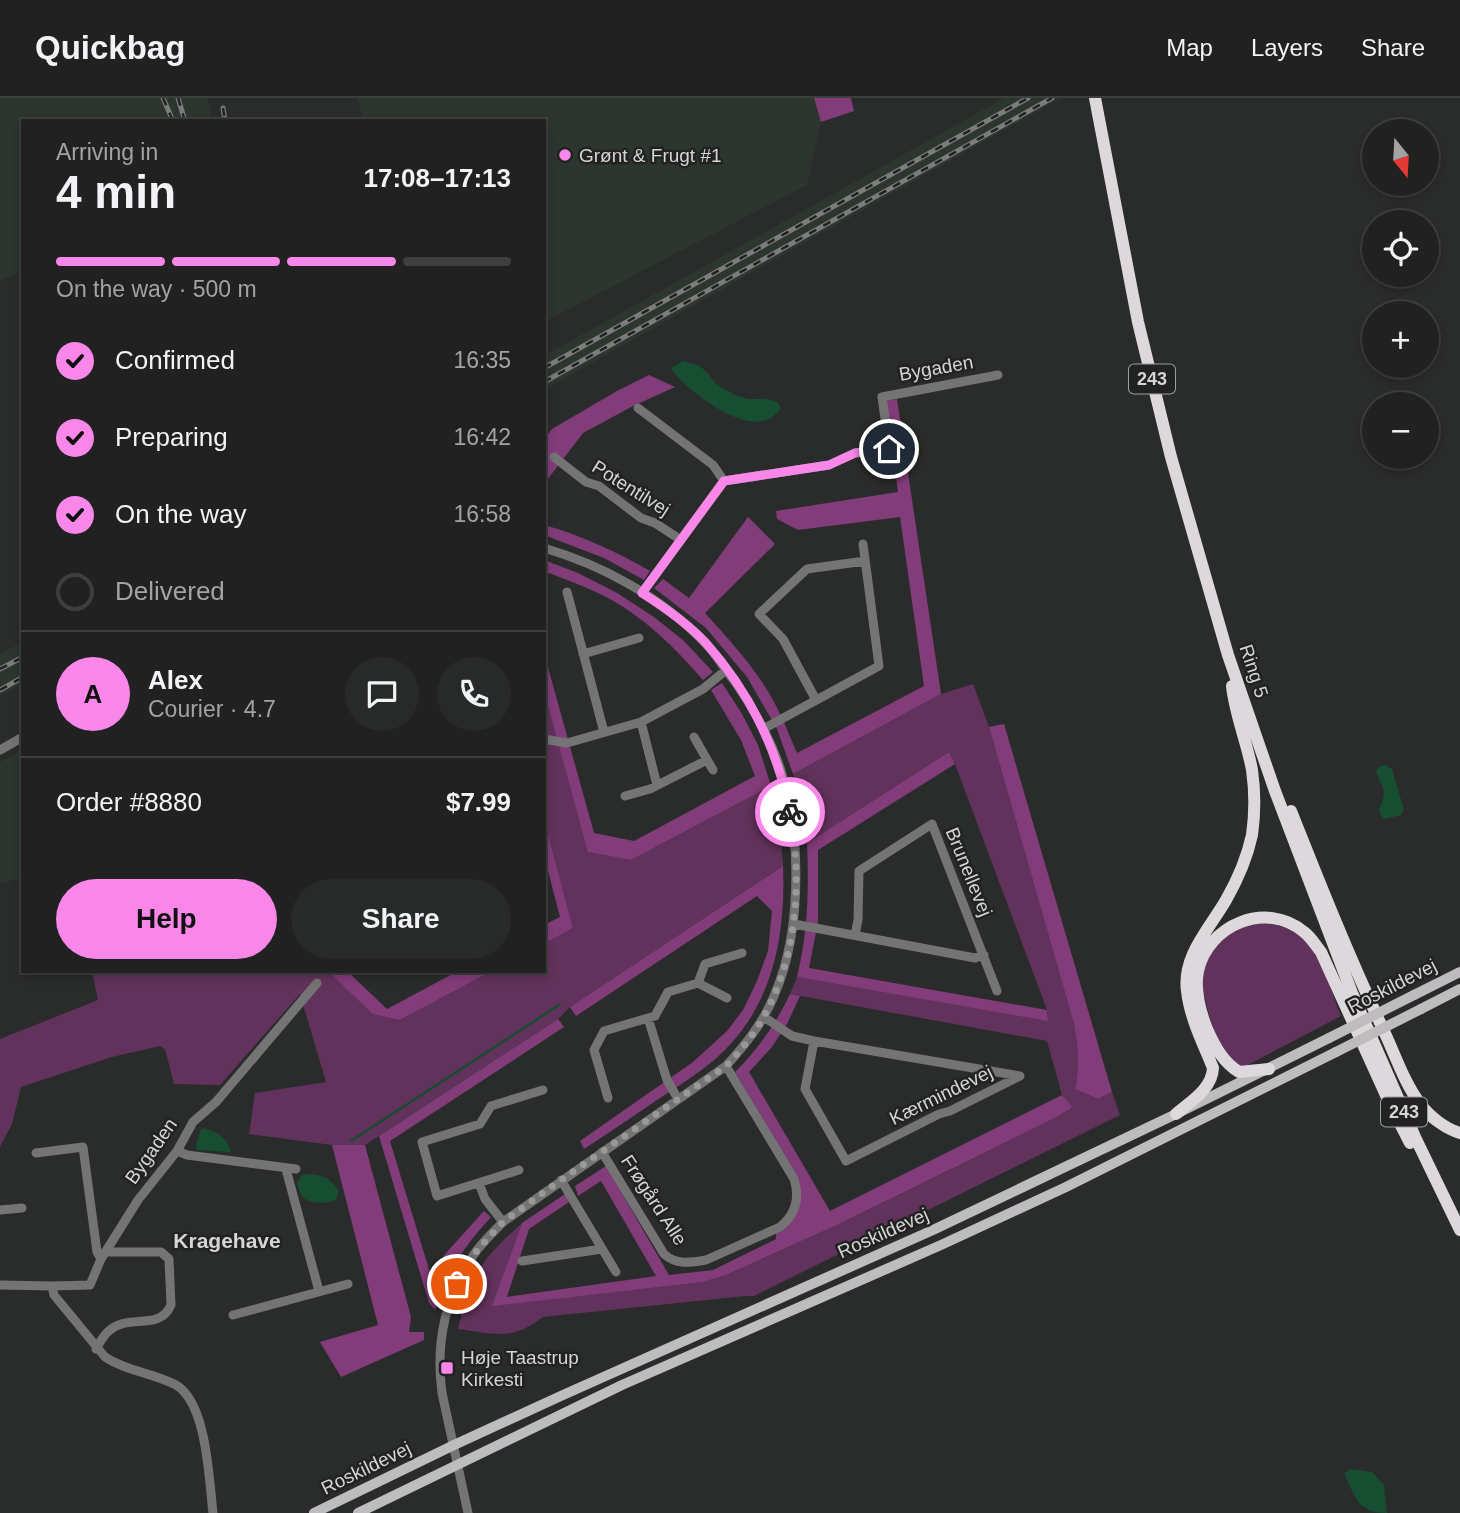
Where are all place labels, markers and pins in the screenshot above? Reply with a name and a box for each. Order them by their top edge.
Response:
place label: Grønt & Frugt #1 [579,145,722,166]
marker: Grønt & Frugt #1 [557,147,573,163]
pin [859,419,919,479]
pin [427,1254,487,1314]
place label: Høje Taastrup Kirkesti [461,1347,579,1390]
marker: Høje Taastrup Kirkesti [439,1360,455,1376]

